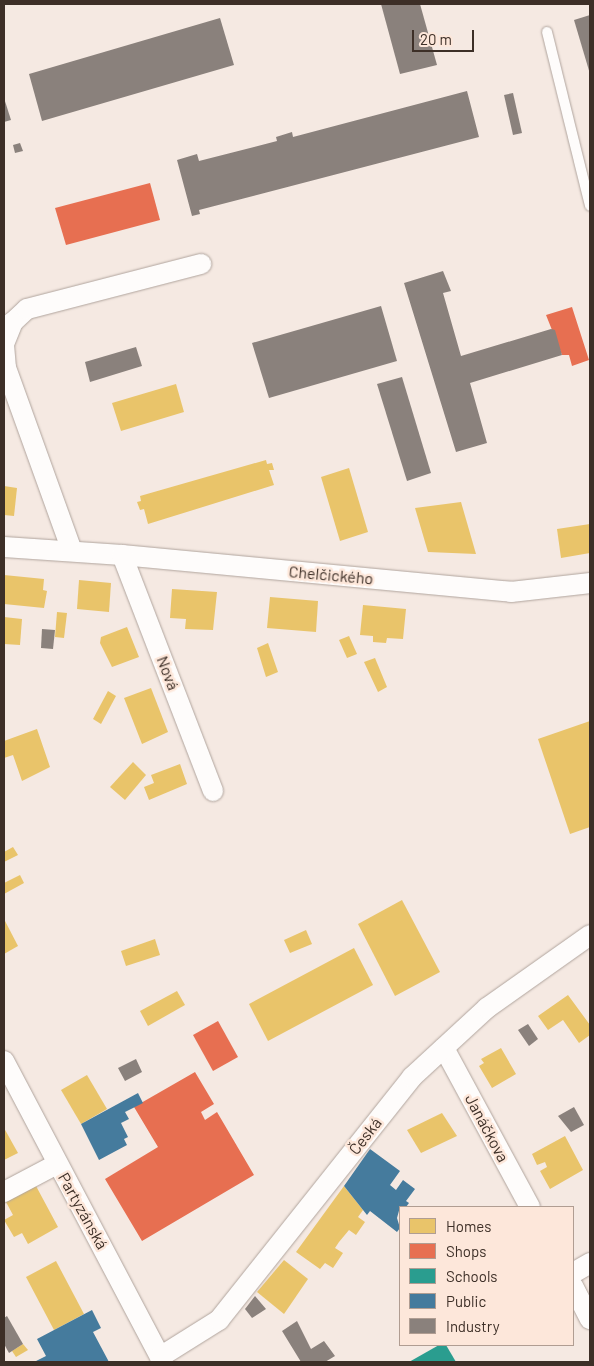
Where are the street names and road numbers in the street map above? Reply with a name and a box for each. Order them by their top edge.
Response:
street label: Chelčického [288,562,374,588]
street label: Nová [153,653,183,693]
street label: Janáčkova [461,1091,513,1165]
street label: Česká [345,1114,385,1158]
street label: Partyzánská [54,1169,112,1253]

